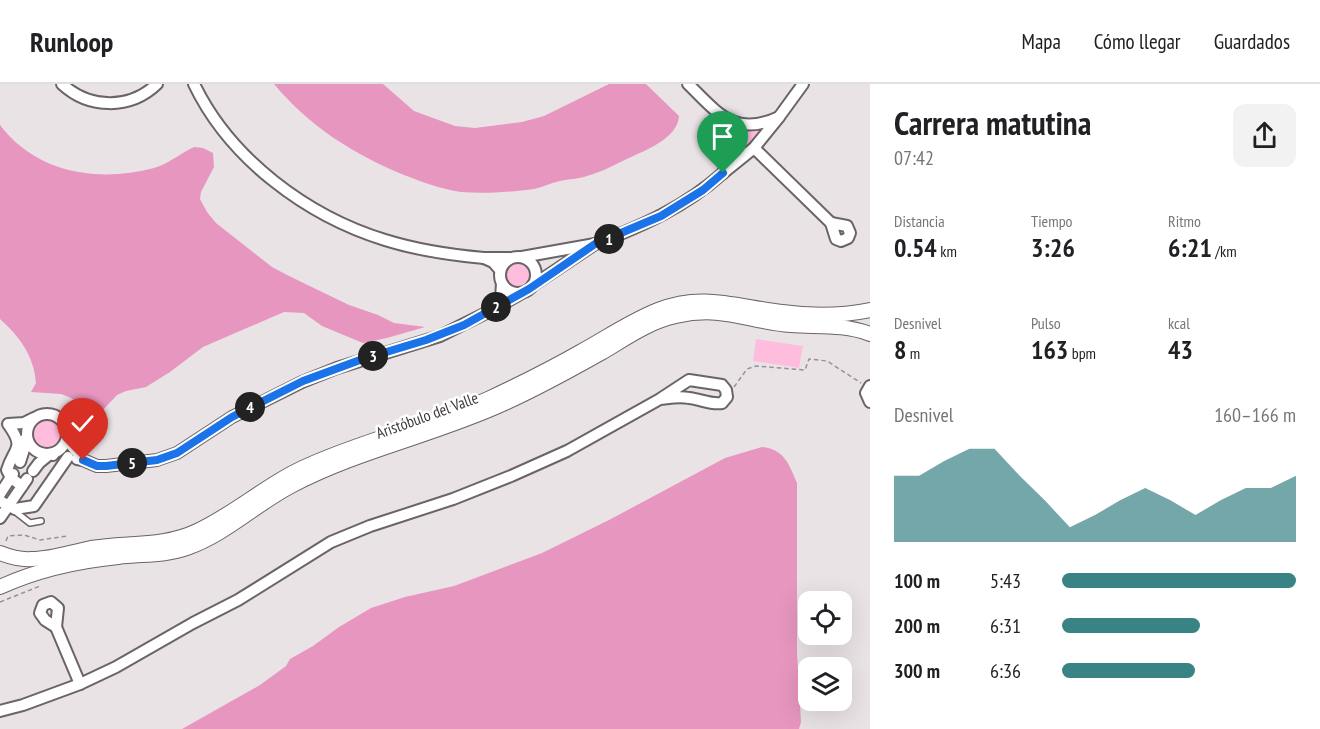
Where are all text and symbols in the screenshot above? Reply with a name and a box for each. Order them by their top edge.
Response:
text: Runloop [30,23,113,60]
text: Mapa [1022,28,1061,55]
text: Cómo llegar [1094,28,1181,55]
text: Guardados [1214,28,1290,55]
text: Carrera matutina [894,101,1091,144]
button: share [1233,104,1296,167]
pin [697,111,748,173]
icon: arrive [706,120,739,153]
text: 07:42 [894,145,934,171]
text: Distancia [894,211,945,231]
text: Tiempo [1031,211,1073,231]
text: Ritmo [1168,211,1201,231]
pin: 1 [594,224,624,254]
text: 1 [605,229,613,249]
text: 0.54 [894,231,937,264]
text: 3:26 [1031,231,1075,264]
text: 6:21 [1168,231,1212,264]
text: km [937,241,957,261]
text: /km [1212,241,1237,261]
pin: 2 [481,292,511,322]
text: 2 [492,297,500,317]
text: Desnivel [894,313,941,333]
text: Pulso [1031,313,1061,333]
text: kcal [1168,313,1190,333]
text: 8 [894,333,906,366]
text: 163 [1031,333,1068,366]
text: 43 [1168,333,1193,366]
pin: 3 [358,341,388,371]
text: m [906,343,920,363]
text: bpm [1068,343,1096,363]
text: 3 [369,346,377,366]
street label: Aristóbulo del Valle [373,387,481,443]
pin: 4 [235,392,265,422]
text: 4 [246,397,254,417]
pin [57,398,108,460]
text: Desnivel [894,402,953,428]
text: 160–166 m [1214,402,1296,428]
icon: check [66,407,99,440]
pin: 5 [117,448,147,478]
text: 5 [128,453,136,473]
text: 100 m [894,568,940,594]
text: 5:43 [990,568,1021,594]
map controls [798,591,852,711]
button: locate [798,591,852,645]
text: 200 m [894,613,940,639]
text: 6:31 [990,613,1021,639]
button: layers [798,657,852,711]
text: 300 m [894,658,940,684]
text: 6:36 [990,658,1021,684]

